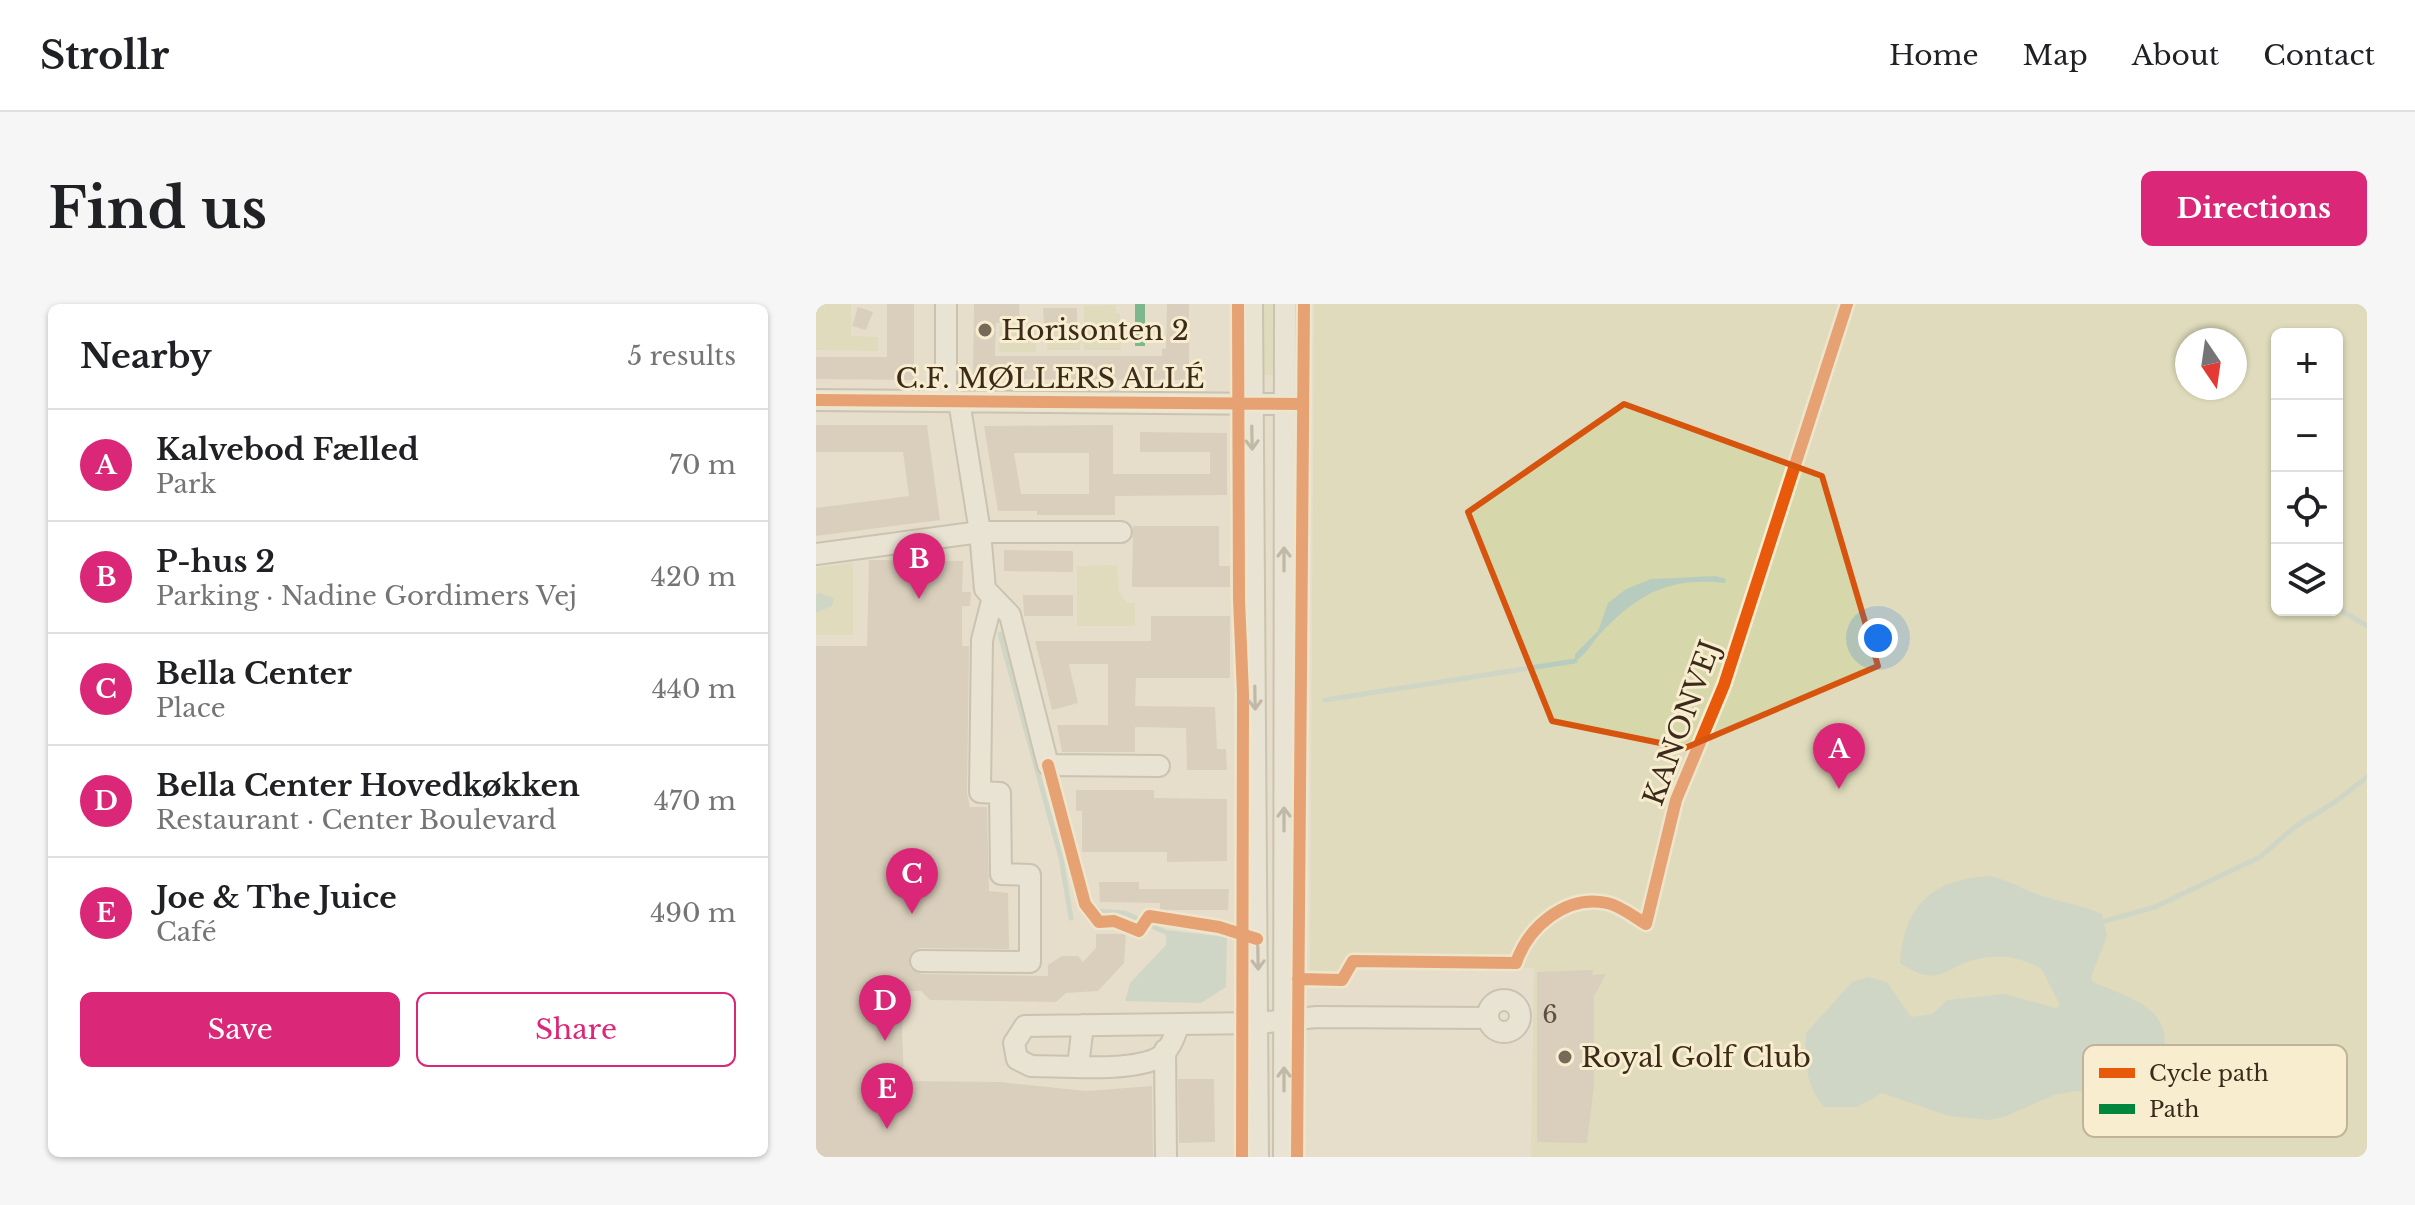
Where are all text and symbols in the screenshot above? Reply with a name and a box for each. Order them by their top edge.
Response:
text: Strollr [40,32,169,79]
text: Home [1889,38,1979,73]
text: Map [2023,38,2088,73]
text: About [2132,38,2219,73]
text: Contact [2263,38,2375,73]
button: Directions [2141,171,2367,246]
text: Find us [48,174,267,243]
place label: Horisonten 2 [1001,313,1189,348]
marker: Horisonten 2 [976,321,994,339]
north arrow [2175,328,2247,400]
map controls [2271,328,2343,616]
button: + [2271,328,2343,400]
text: Nearby [80,335,212,377]
text: 5 results [627,340,736,372]
street label: C.F. MØLLERS ALLÉ [895,361,1205,396]
button: − [2271,400,2343,472]
one-way arrow [1244,424,1260,451]
text: Kalvebod Fælled [156,431,419,468]
text: A [95,449,117,481]
text: 70 m [669,449,736,481]
text: Park [156,468,216,500]
button: locate [2271,472,2343,544]
pin: B [893,533,945,599]
text: P-hus 2 [156,543,275,580]
button: layers [2271,544,2343,616]
one-way arrow [1276,546,1292,573]
text: B [96,561,116,593]
text: 420 m [651,561,736,593]
text: Parking · Nadine Gordimers Vej [156,580,577,612]
your location [1858,618,1898,658]
street label: KANONVEJ [1636,636,1728,810]
text: Bella Center [156,655,352,692]
text: C [95,673,117,705]
text: 440 m [652,673,736,705]
one-way arrow [1247,684,1263,711]
text: Place [156,692,226,724]
pin: A [1813,723,1865,789]
text: Bella Center Hovedkøkken [156,767,580,804]
text: D [94,785,118,817]
text: 470 m [654,785,736,817]
text: Restaurant · Center Boulevard [156,804,556,836]
one-way arrow [1276,806,1292,833]
pin: C [886,848,938,914]
text: Joe & The Juice [156,879,397,916]
text: E [96,897,116,929]
text: 490 m [650,897,736,929]
text: Café [156,916,217,948]
one-way arrow [1250,944,1265,971]
pin: D [859,975,911,1041]
button: Save [80,992,400,1067]
button: Share [416,992,736,1067]
house number: 6 [1542,1000,1558,1029]
place label: Royal Golf Club [1581,1040,1811,1075]
legend [2083,1045,2347,1137]
marker: Royal Golf Club [1556,1048,1574,1066]
text: Cycle path [2149,1060,2269,1087]
pin: E [861,1063,913,1129]
one-way arrow [1276,1066,1292,1093]
text: Path [2149,1096,2200,1123]

